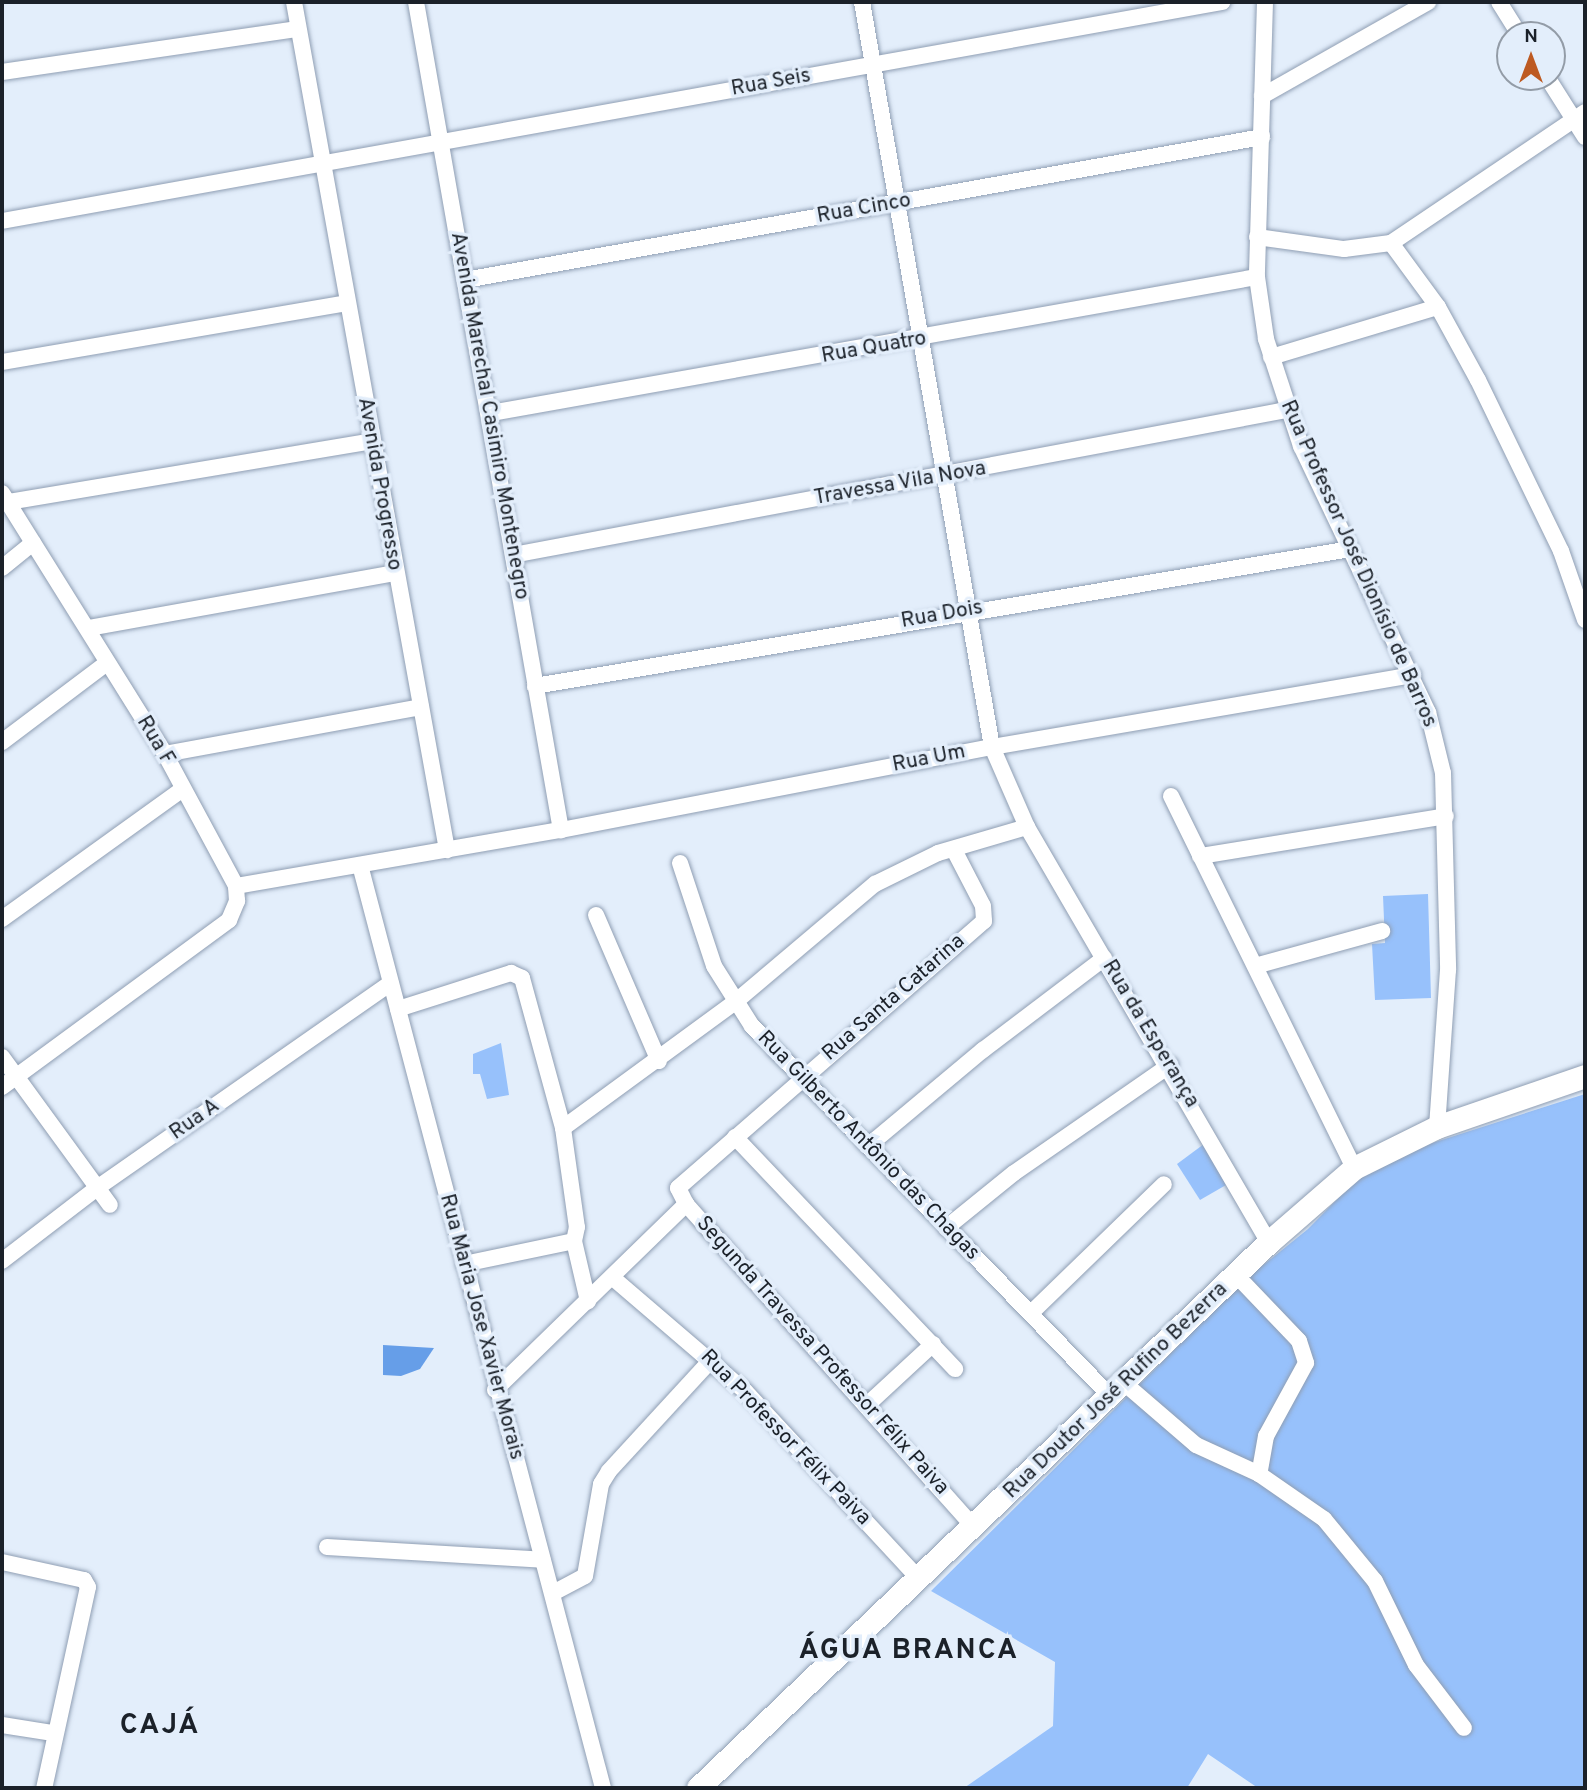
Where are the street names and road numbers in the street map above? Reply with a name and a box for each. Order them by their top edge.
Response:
street label: Rua Seis [729,64,813,102]
street label: Rua Cinco [815,188,913,230]
street label: Avenida Marechal Casimiro Montenegro [444,230,534,602]
street label: Rua Quatro [820,326,928,370]
street label: Avenida Progresso [351,396,407,572]
street label: Rua Professor José Dionísio de Barros [1274,397,1442,731]
street label: Travessa Vila Nova [812,456,988,512]
street label: Rua Dois [899,595,985,635]
street label: Rua F [130,712,180,770]
street label: Rua Um [890,740,968,778]
street label: Rua Santa Catarina [818,929,970,1067]
street label: Rua da Esperança [1096,956,1204,1112]
street label: Rua Gilberto Antônio das Chagas [751,1026,985,1266]
street label: Rua A [165,1094,225,1146]
street label: Rua Maria Jose Xavier Morais [433,1191,529,1463]
street label: Segunda Travessa Professor Félix Paiva [690,1211,954,1501]
street label: Rua Doutor José Rufino Bezerra [999,1277,1233,1505]
street label: Rua Professor Félix Paiva [695,1345,875,1531]

